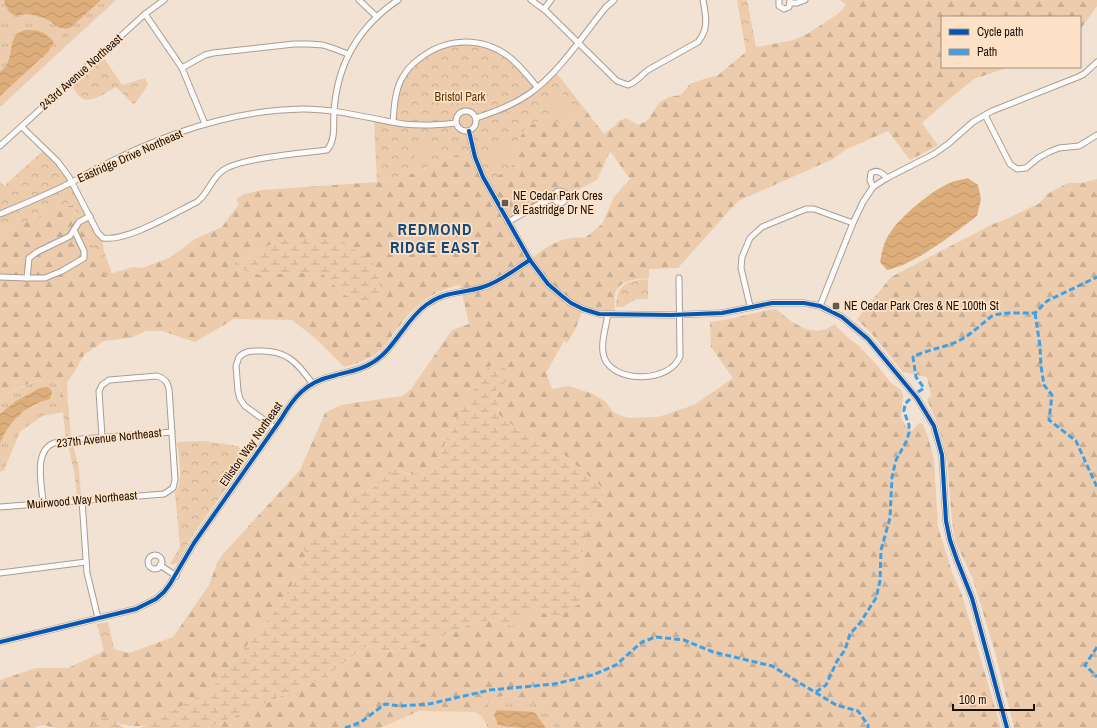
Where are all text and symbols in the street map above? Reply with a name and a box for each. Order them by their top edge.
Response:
legend [941,16,1081,68]
text: Cycle path [977,24,1024,40]
street label: 243rd Avenue Northeast [36,30,126,113]
text: Path [977,44,997,60]
park label: Bristol Park [435,89,486,105]
street label: Eastridge Drive Northeast [75,125,185,186]
place label: NE Cedar Park Cres & Eastridge Dr NE [513,188,603,218]
marker: NE Cedar Park Cres & Eastridge Dr NE [500,198,510,208]
district label: REDMOND RIDGE EAST [390,218,480,258]
place label: NE Cedar Park Cres & NE 100th St [844,298,999,314]
marker: NE Cedar Park Cres & NE 100th St [831,301,841,311]
street label: Elliston Way Northeast [216,398,286,489]
street label: 237th Avenue Northeast [56,425,163,451]
street label: Muirwood Way Northeast [26,487,138,513]
scale bar [953,686,1034,712]
text: 100 m [959,692,986,708]

